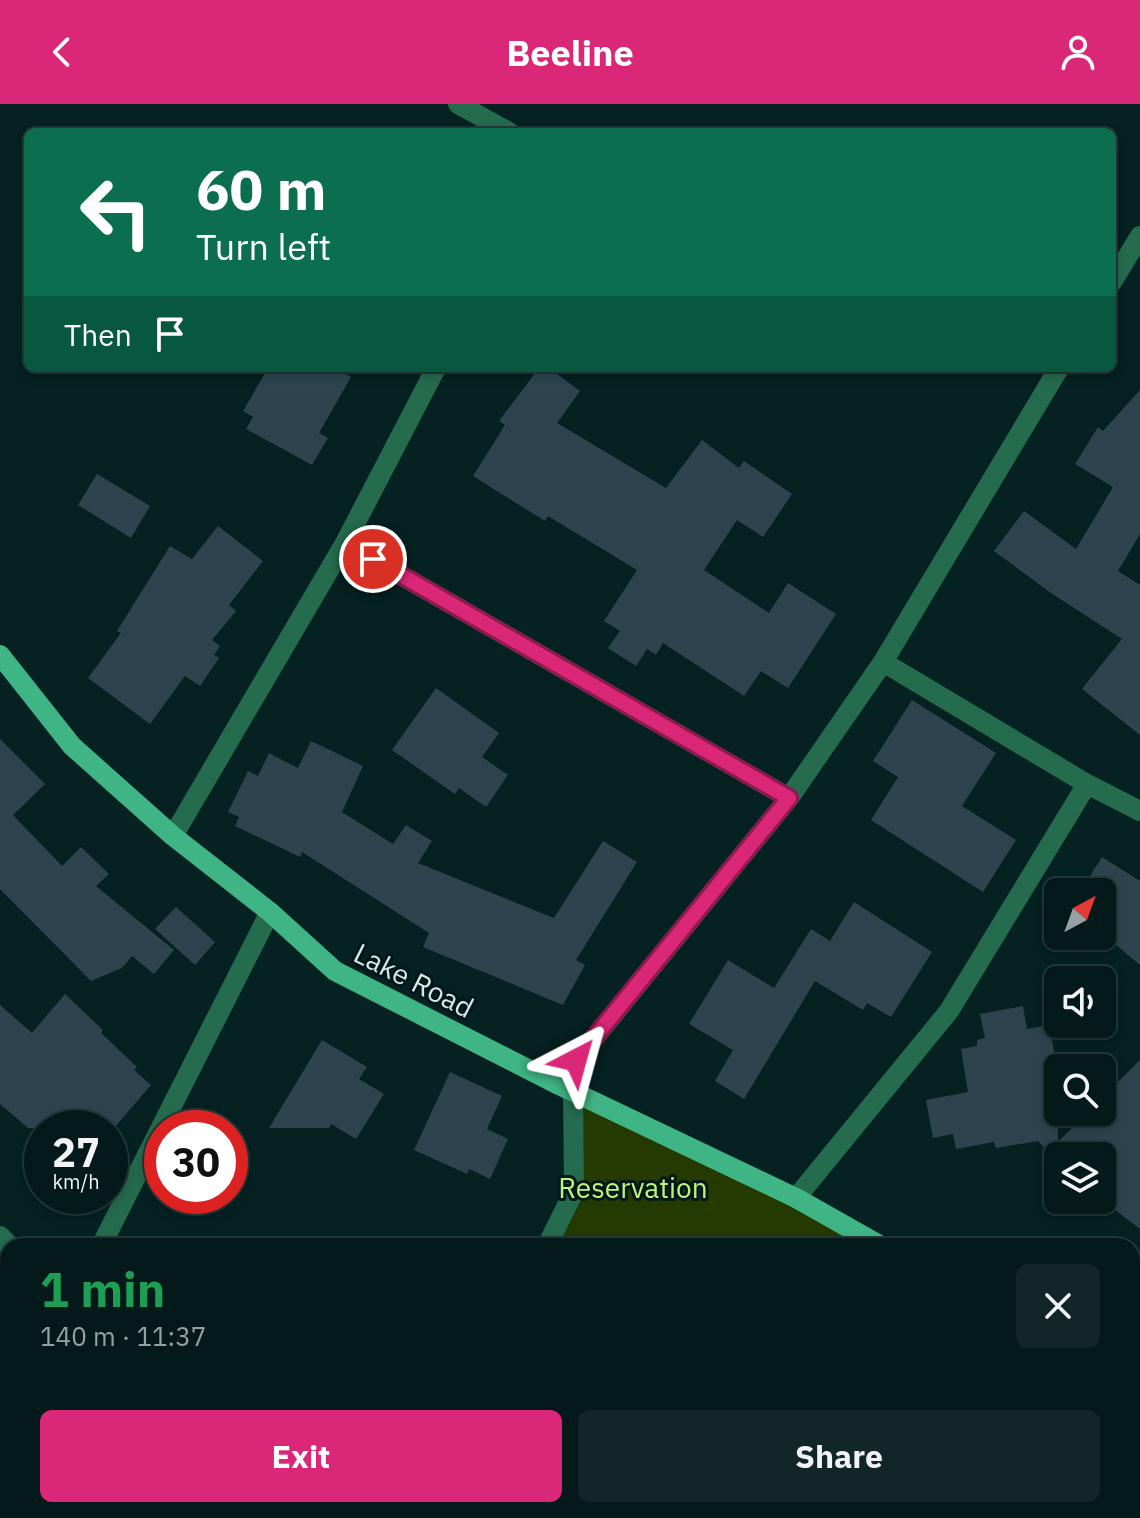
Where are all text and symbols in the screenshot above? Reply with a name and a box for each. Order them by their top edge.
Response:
text: Beeline [506,29,634,76]
icon: back [40,30,84,74]
icon: person [1056,30,1100,74]
text: 60 m [196,153,326,225]
icon: left [64,160,168,264]
text: Turn left [196,223,331,270]
icon: arrive [148,312,192,356]
text: Then [64,315,132,354]
pin [339,525,407,593]
icon: arrive [351,537,395,581]
north arrow [1044,878,1116,950]
map controls [1044,878,1116,1214]
street label: Lake Road [348,934,480,1026]
button: sound [1044,966,1116,1038]
position arrow [534,1018,618,1102]
button: search [1044,1054,1116,1126]
speed limit sign: 30 [144,1110,248,1214]
text: 27 [52,1126,100,1178]
button: layers [1044,1142,1116,1214]
text: km/h [52,1168,100,1195]
park label: Reservation [558,1169,708,1206]
text: 1 min [40,1258,165,1320]
button: close [1016,1264,1100,1348]
text: 140 m · 11:37 [40,1319,206,1353]
button: Exit [40,1410,562,1502]
button: Share [578,1410,1100,1502]

